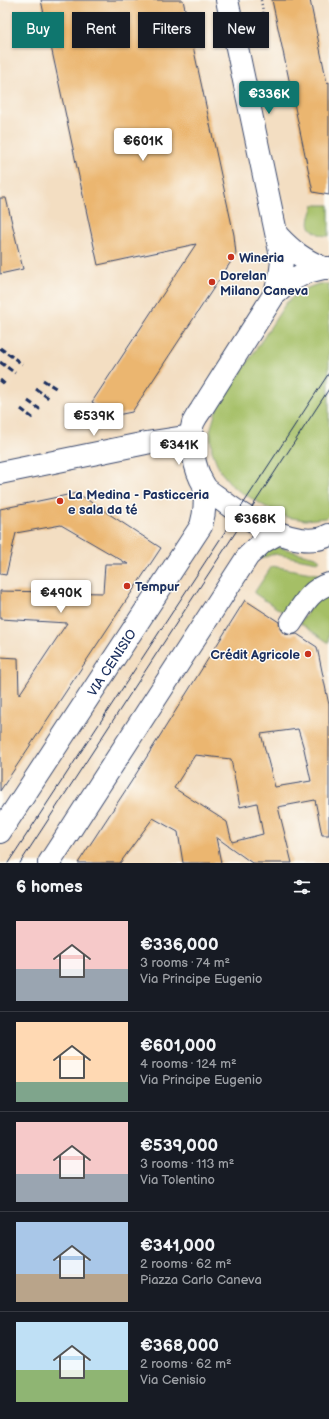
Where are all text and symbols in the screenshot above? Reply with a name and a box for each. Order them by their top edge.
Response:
chip: Buy [12,12,64,48]
chip: Rent [72,12,130,48]
chip: Filters [138,12,205,48]
chip: New [213,12,269,48]
pin: €336K [241,81,297,115]
text: €336K [248,86,290,102]
pin: €601K [115,128,171,162]
text: €601K [123,133,163,149]
place label: Wineria [239,250,284,266]
marker: Wineria [226,252,236,262]
place label: Dorelan Milano Caneva [220,268,308,299]
marker: Dorelan Milano Caneva [207,277,217,287]
pin: €539K [66,403,122,437]
text: €539K [73,408,115,424]
pin: €341K [151,432,207,466]
text: €341K [159,437,199,453]
place label: La Medina - Pasticceria e sala da té [68,487,209,518]
marker: La Medina - Pasticceria e sala da té [55,496,65,506]
pin: €368K [227,506,283,540]
text: €368K [234,511,276,527]
place label: Tempur [135,579,180,595]
pin: €490K [33,580,89,614]
marker: Tempur [122,581,132,591]
text: €490K [40,585,82,601]
street label: VIA CENISIO [84,626,140,699]
place label: Crédit Agricole [211,647,301,663]
marker: Crédit Agricole [303,649,313,659]
icon: filters [291,876,313,898]
text: 6 homes [16,877,83,897]
text: €336,000 [140,935,219,955]
icon: home [48,937,96,985]
text: 3 rooms · 74 m² [140,955,230,971]
text: Via Principe Eugenio [140,971,262,987]
text: €601,000 [140,1036,216,1056]
icon: home [48,1038,96,1086]
text: 4 rooms · 124 m² [140,1056,237,1072]
text: Via Principe Eugenio [140,1072,262,1088]
text: €539,000 [140,1136,218,1156]
icon: home [48,1138,96,1186]
text: 3 rooms · 113 m² [140,1156,234,1172]
text: Via Tolentino [140,1172,215,1188]
text: €341,000 [140,1236,215,1256]
icon: home [48,1238,96,1286]
text: 2 rooms · 62 m² [140,1256,232,1272]
text: Piazza Carlo Caneva [140,1272,262,1288]
text: €368,000 [140,1336,219,1356]
icon: home [48,1338,96,1386]
text: 2 rooms · 62 m² [140,1356,232,1372]
text: Via Cenisio [140,1372,206,1388]

